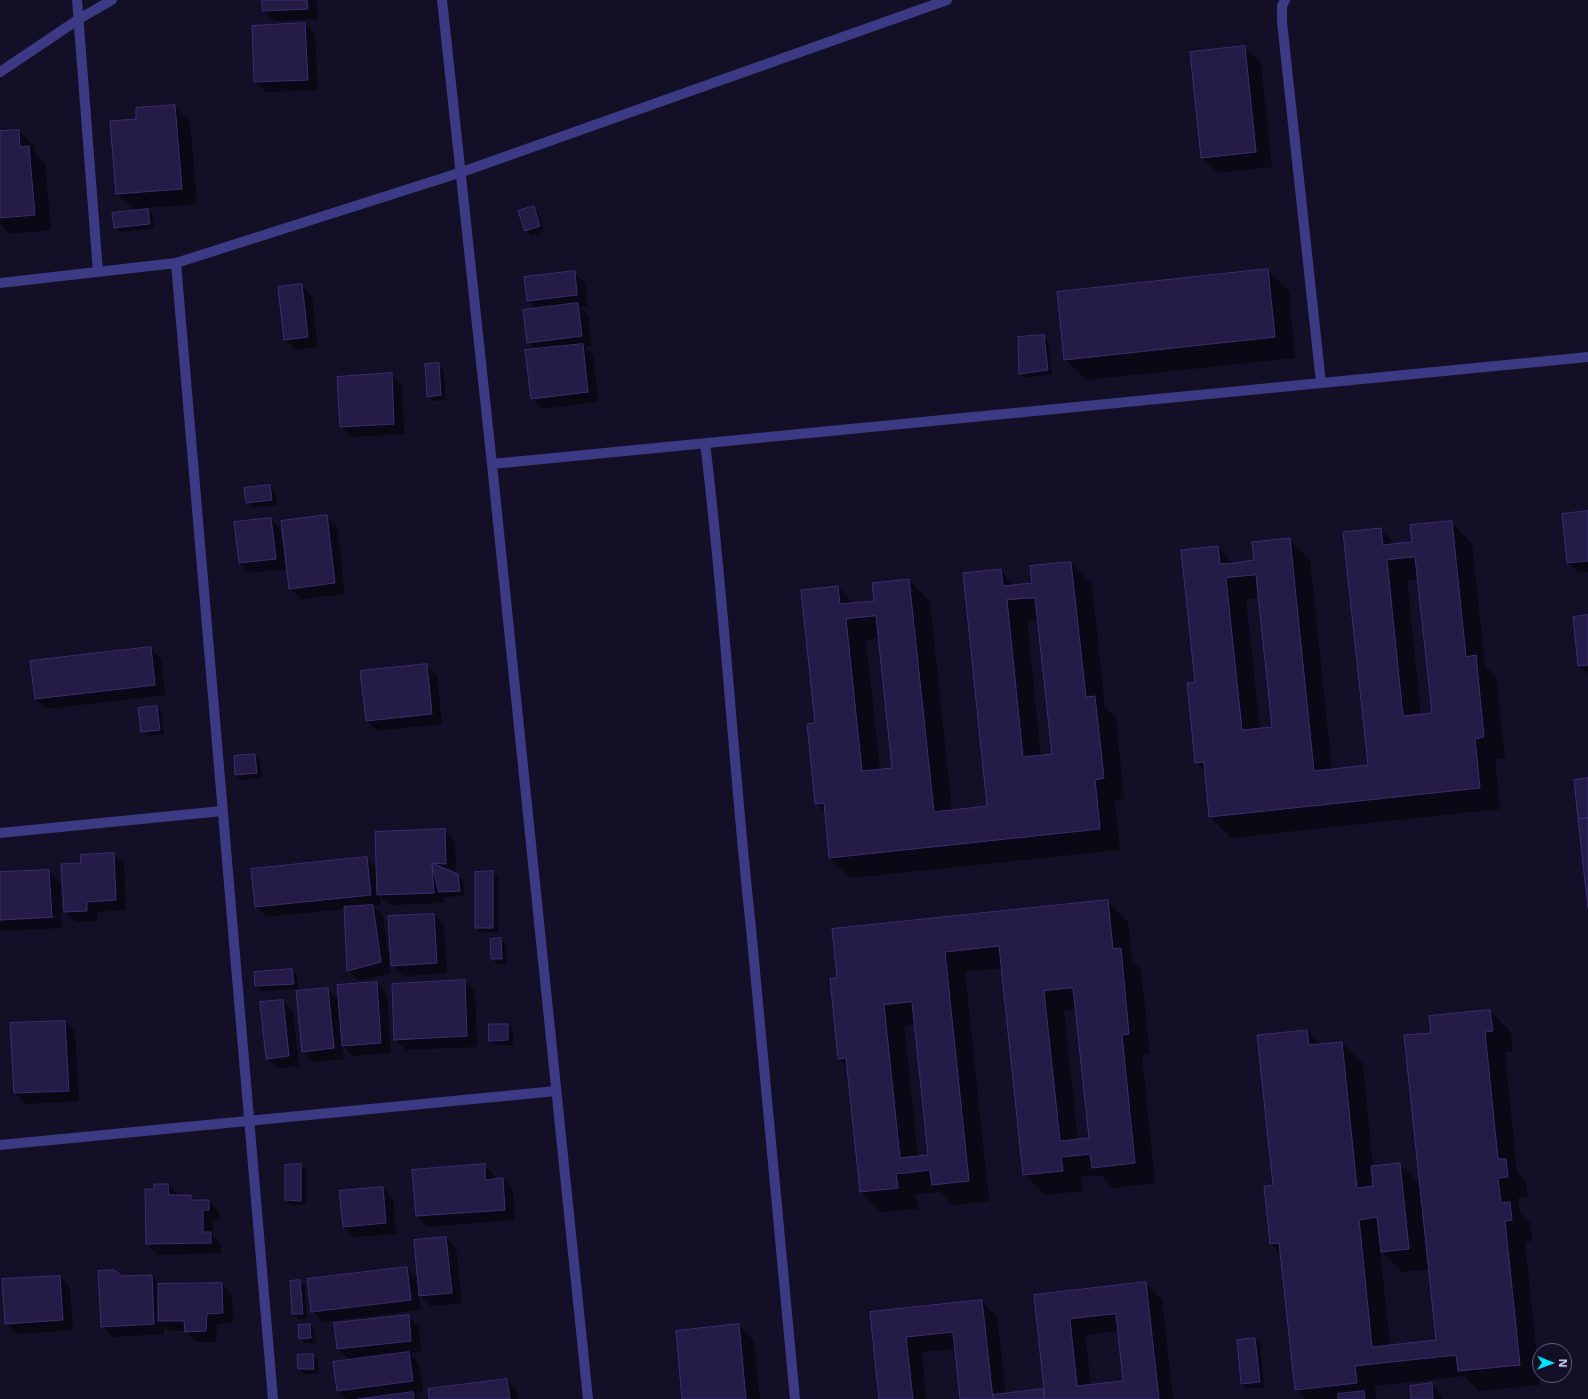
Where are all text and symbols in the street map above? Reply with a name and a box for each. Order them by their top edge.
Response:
north arrow [1532,1343,1572,1383]
text: N [1556,1359,1571,1368]

